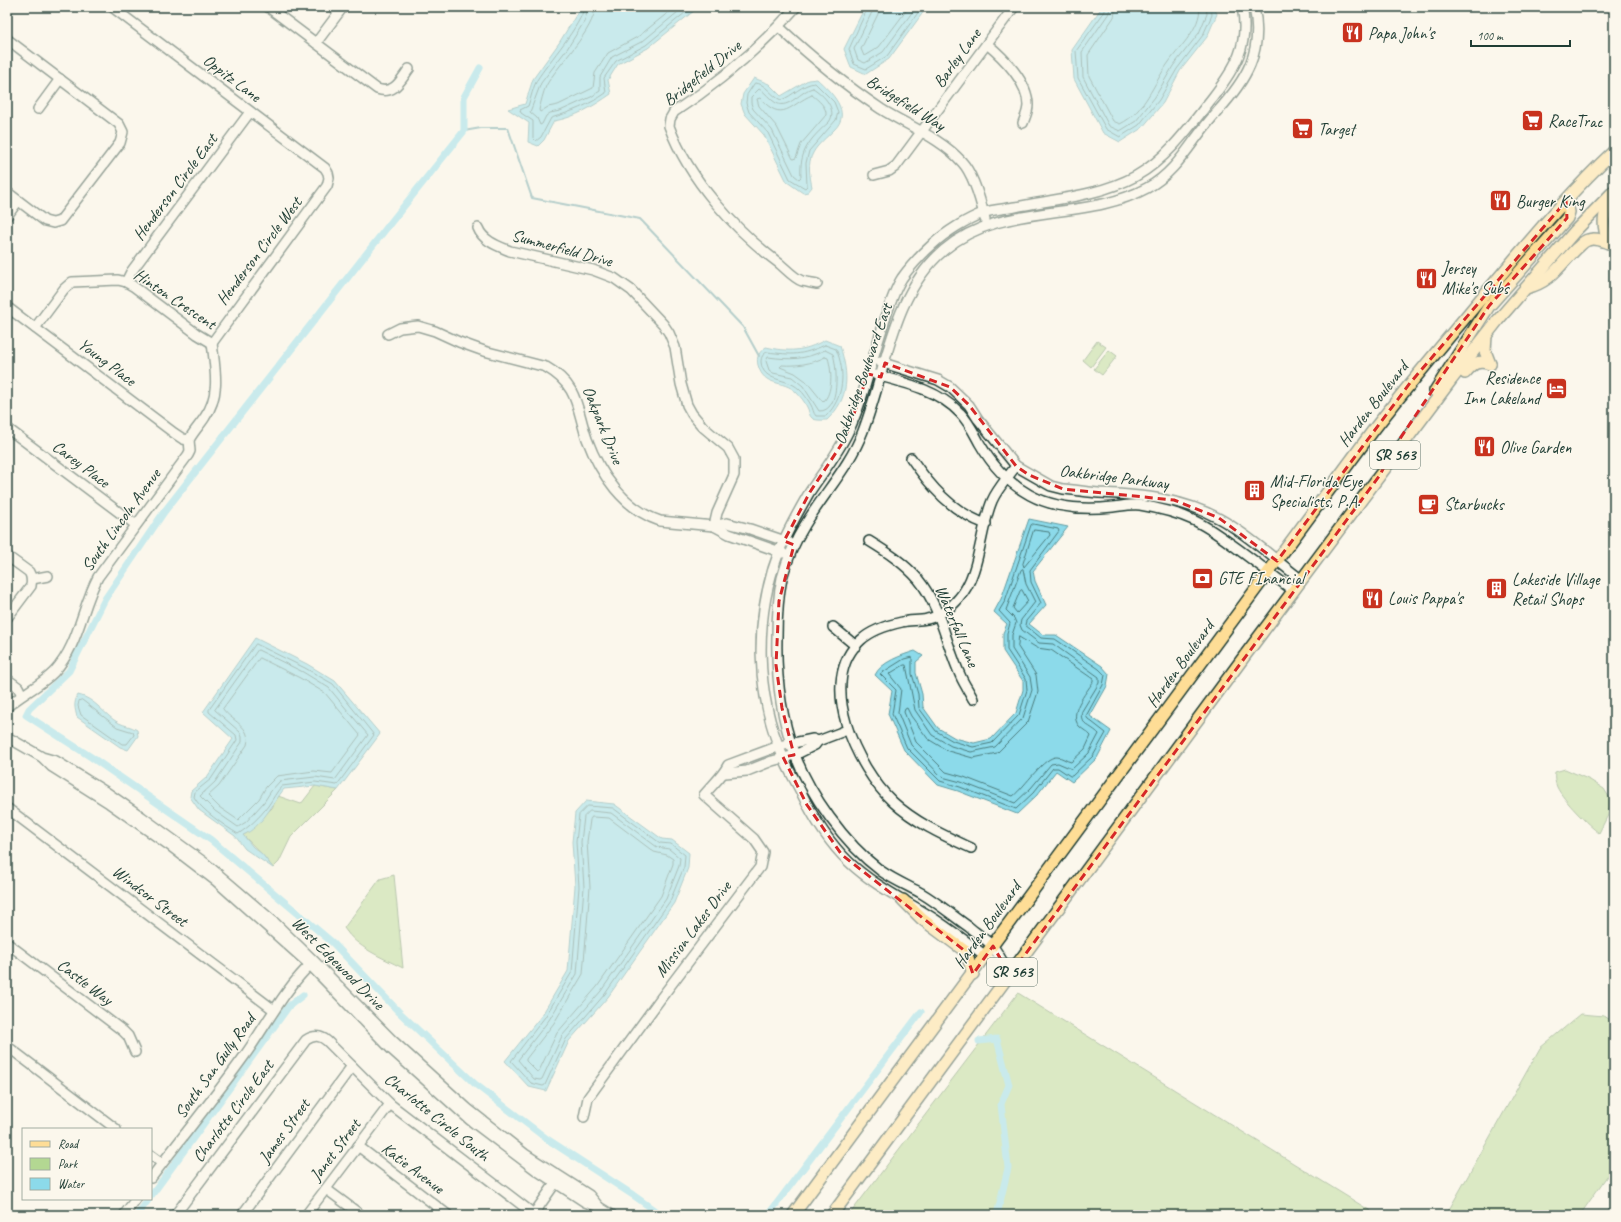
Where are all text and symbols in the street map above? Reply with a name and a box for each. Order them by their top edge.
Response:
restaurant icon: Papa John's [1340,20,1366,46]
scale bar [1471,22,1570,48]
street label: Barley Lane [928,23,986,92]
place label: Papa John's [1368,23,1437,44]
text: 100 m [1477,28,1504,44]
street label: Bridgefield Drive [659,34,746,111]
street label: Oppitz Lane [199,49,266,107]
street label: Bridgefield Way [863,71,950,136]
supermarket icon: RaceTrac [1520,108,1546,134]
place label: RaceTrac [1548,111,1603,132]
supermarket icon: Target [1290,116,1316,142]
place label: Target [1318,119,1357,140]
street label: Henderson Circle East [128,128,223,244]
restaurant icon: Burger King [1487,188,1513,214]
street label: Henderson Circle West [212,191,308,309]
place label: Burger King [1516,191,1586,212]
street label: Summerfield Drive [509,224,616,272]
place label: Jersey Mike's Subs [1441,258,1511,299]
street label: Hinton Crescent [130,264,222,335]
restaurant icon: Jersey Mike's Subs [1413,265,1439,291]
street label: Oakbridge Boulevard East [829,299,898,447]
street label: Young Place [74,333,141,391]
street label: Harden Boulevard [1333,355,1414,451]
place label: Residence Inn Lakeland [1463,368,1542,409]
hotel icon: Residence Inn Lakeland [1543,375,1569,401]
street label: Oakpark Drive [578,383,629,468]
restaurant icon: Olive Garden [1471,434,1497,460]
street label: Carey Place [48,436,115,493]
place label: Olive Garden [1500,437,1572,458]
road number: SR 563 [1370,441,1420,469]
street label: Oakbridge Parkway [1058,460,1171,494]
street label: South Lincoln Avenue [77,463,166,575]
place label: Mid-Florida Eye Specialists, P.A. [1270,471,1364,512]
building icon: Mid-Florida Eye Specialists, P.A. [1242,478,1268,504]
cafe icon: Starbucks [1415,491,1441,517]
place label: Starbucks [1444,494,1506,515]
bank icon: GTE FInancial [1190,565,1216,591]
place label: GTE FInancial [1218,568,1307,589]
place label: Lakeside Village Retail Shops [1512,569,1601,610]
building icon: Lakeside Village Retail Shops [1483,576,1509,602]
street label: Waterfall Lane [930,582,984,671]
restaurant icon: Louis Pappa's [1359,585,1385,611]
place label: Louis Pappa's [1388,588,1465,609]
street label: Harden Boulevard [1141,615,1220,712]
street label: Windsor Street [108,861,194,933]
street label: Mission Lakes Drive [650,876,737,981]
street label: Harden Boulevard [948,876,1027,973]
street label: West Edgewood Drive [287,912,390,1015]
street label: Castle Way [53,954,118,1010]
road number: SR 563 [987,958,1037,986]
street label: South San Gully Road [170,1008,261,1122]
street label: Charlotte Circle East [188,1054,280,1166]
street label: Charlotte Circle South [380,1068,495,1167]
street label: James Street [253,1093,316,1168]
street label: Janet Street [304,1113,366,1186]
legend [22,1128,152,1200]
text: Road [58,1136,80,1152]
street label: Katie Avenue [378,1138,450,1199]
text: Park [58,1156,79,1172]
text: Water [58,1176,86,1192]

